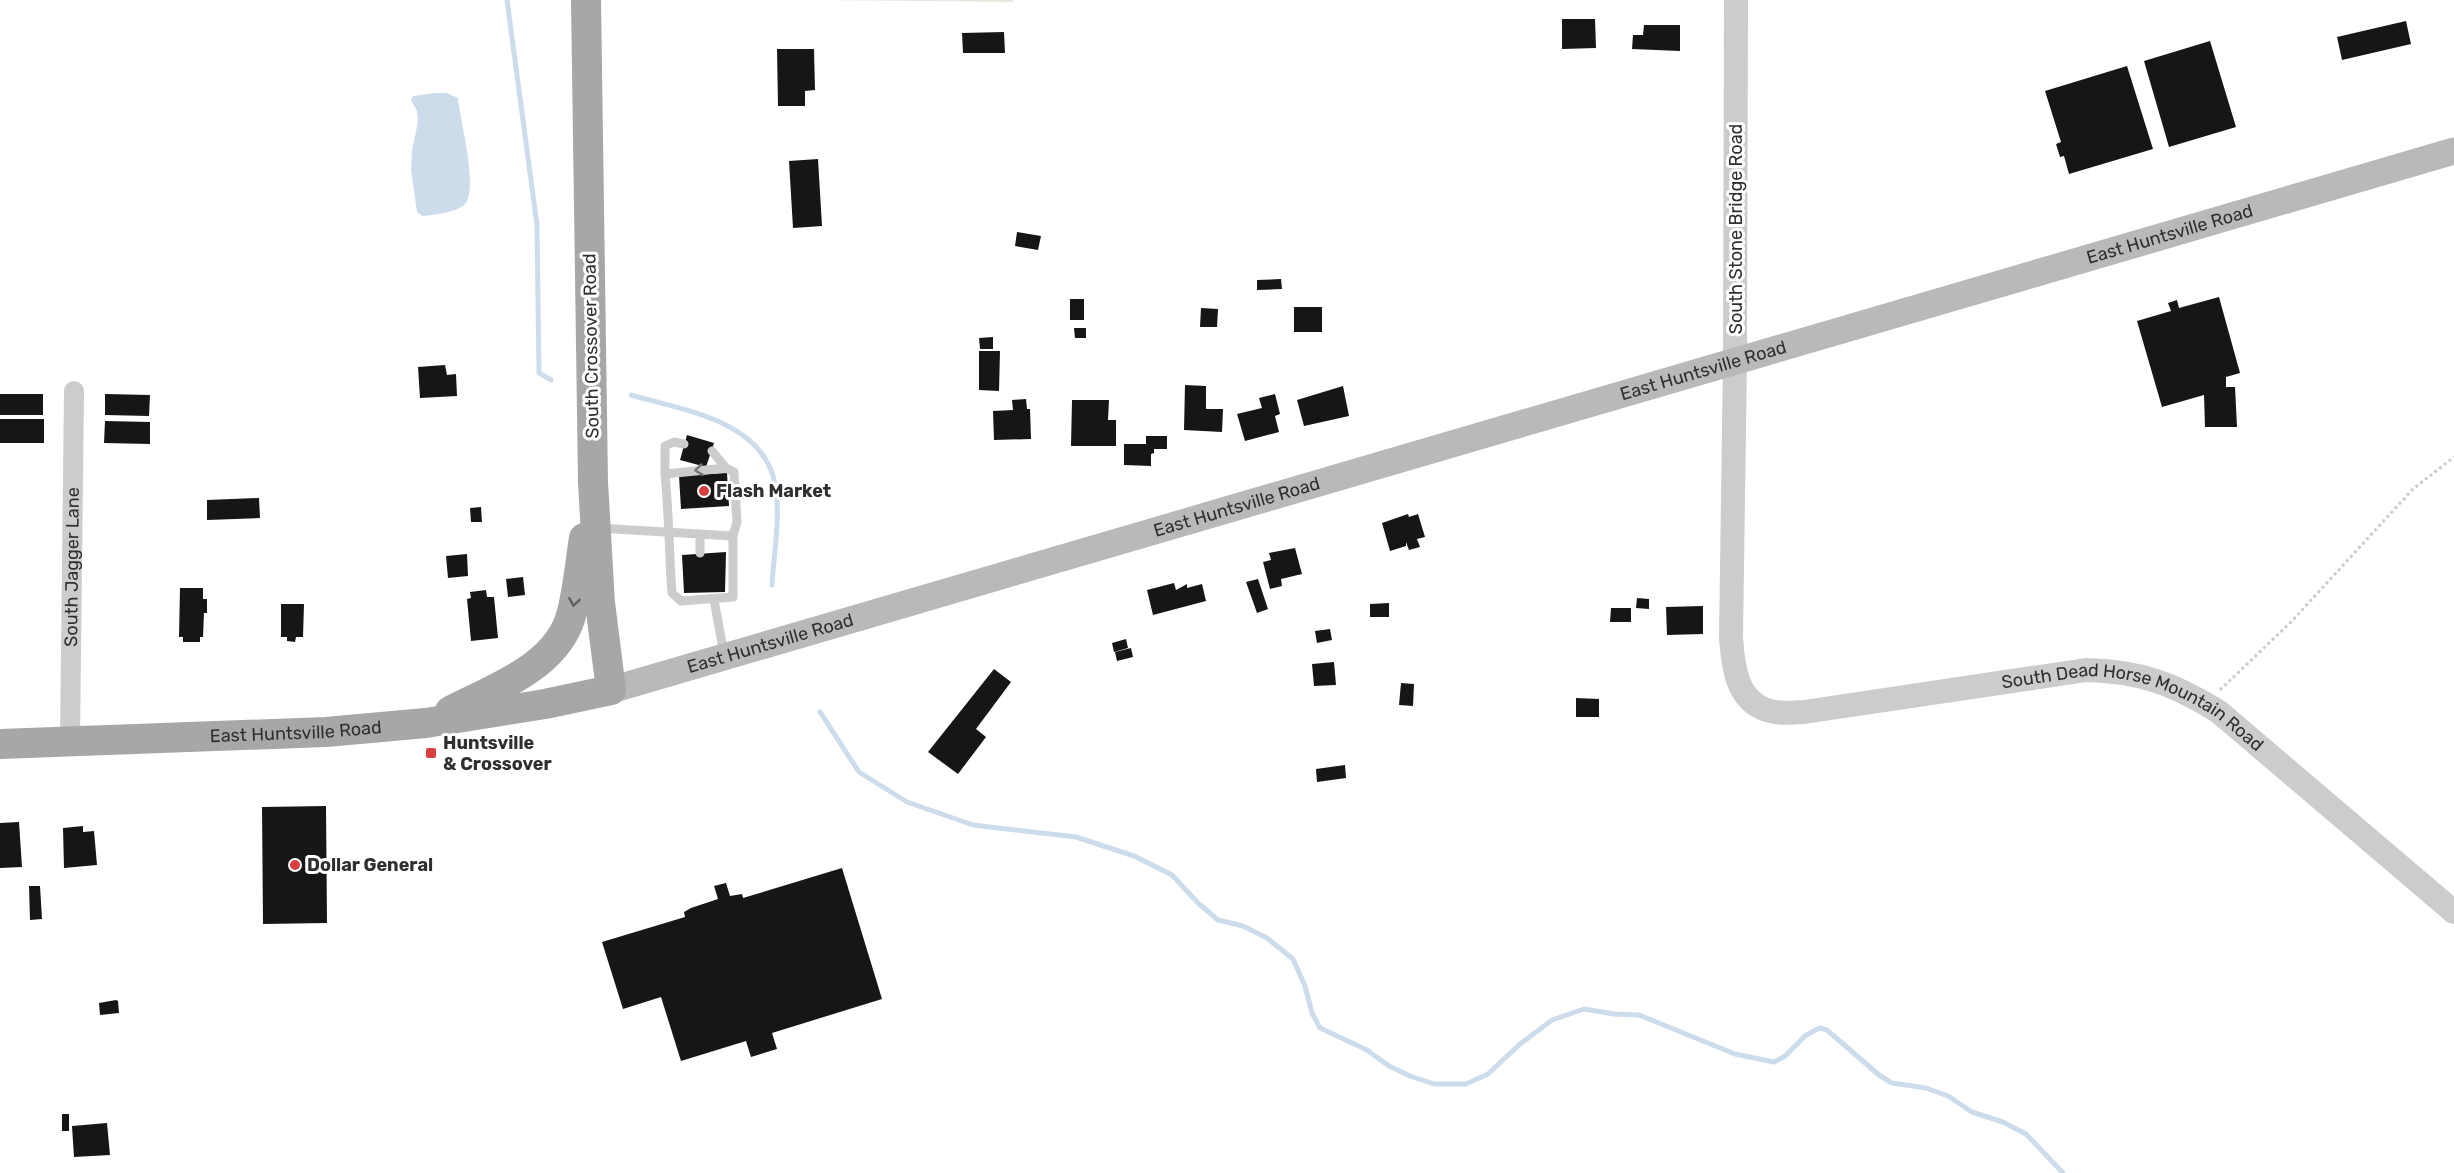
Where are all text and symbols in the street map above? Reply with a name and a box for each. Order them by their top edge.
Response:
street label: South Stone Bridge Road [1725,124,1747,334]
street label: East Huntsville Road [2084,199,2255,269]
street label: South Crossover Road [578,253,604,439]
street label: East Huntsville Road [1618,336,1789,405]
one-way arrow [695,463,704,476]
street label: East Huntsville Road [1151,472,1323,542]
place label: Flash Market [716,480,831,502]
marker: Flash Market [697,484,711,498]
street label: South Jagger Lane [60,487,84,647]
one-way arrow [568,597,580,606]
street label: East Huntsville Road [685,609,856,678]
street label: South Dead Horse Mountain Road [2000,659,2268,756]
street label: East Huntsville Road [209,716,383,747]
place label: Huntsville & Crossover [443,732,552,775]
marker: Huntsville & Crossover [424,746,438,760]
place label: Dollar General [307,854,433,876]
marker: Dollar General [288,858,302,872]

